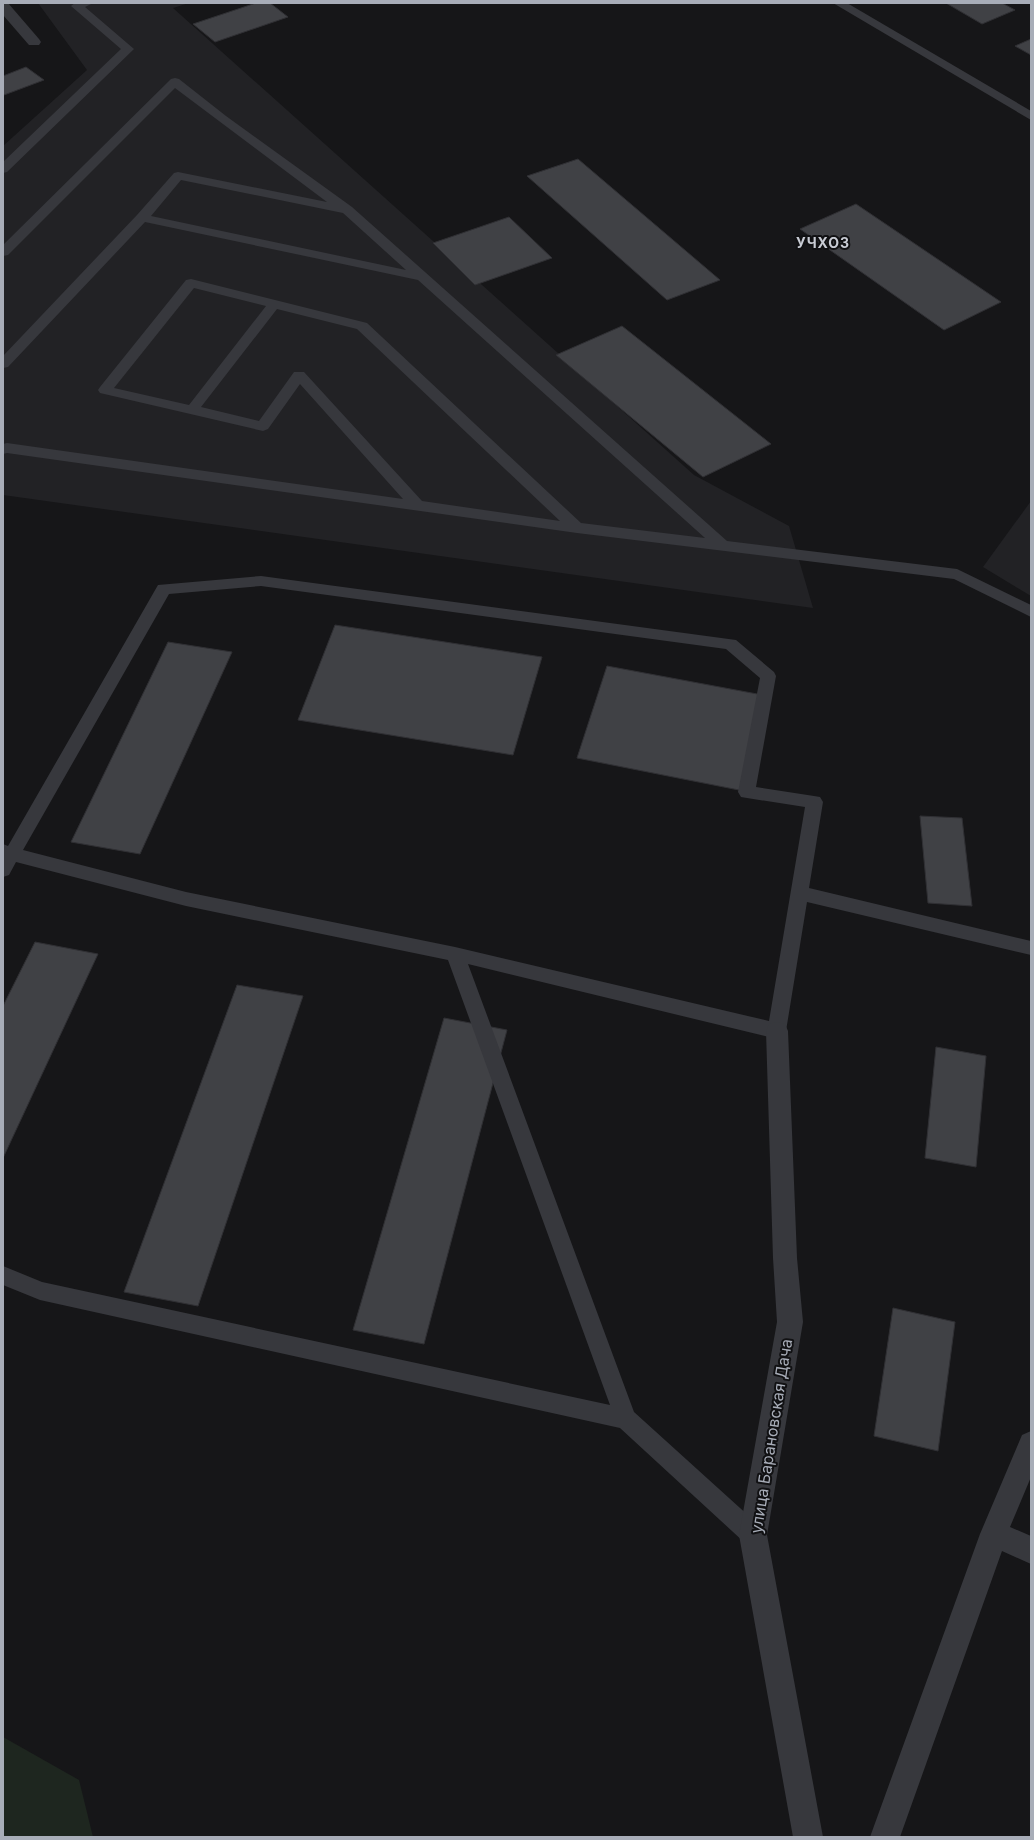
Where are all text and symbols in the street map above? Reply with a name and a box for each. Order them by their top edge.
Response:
district label: УЧХОЗ [796,234,850,251]
street label: улица Барановская Дача [746,1337,796,1535]

